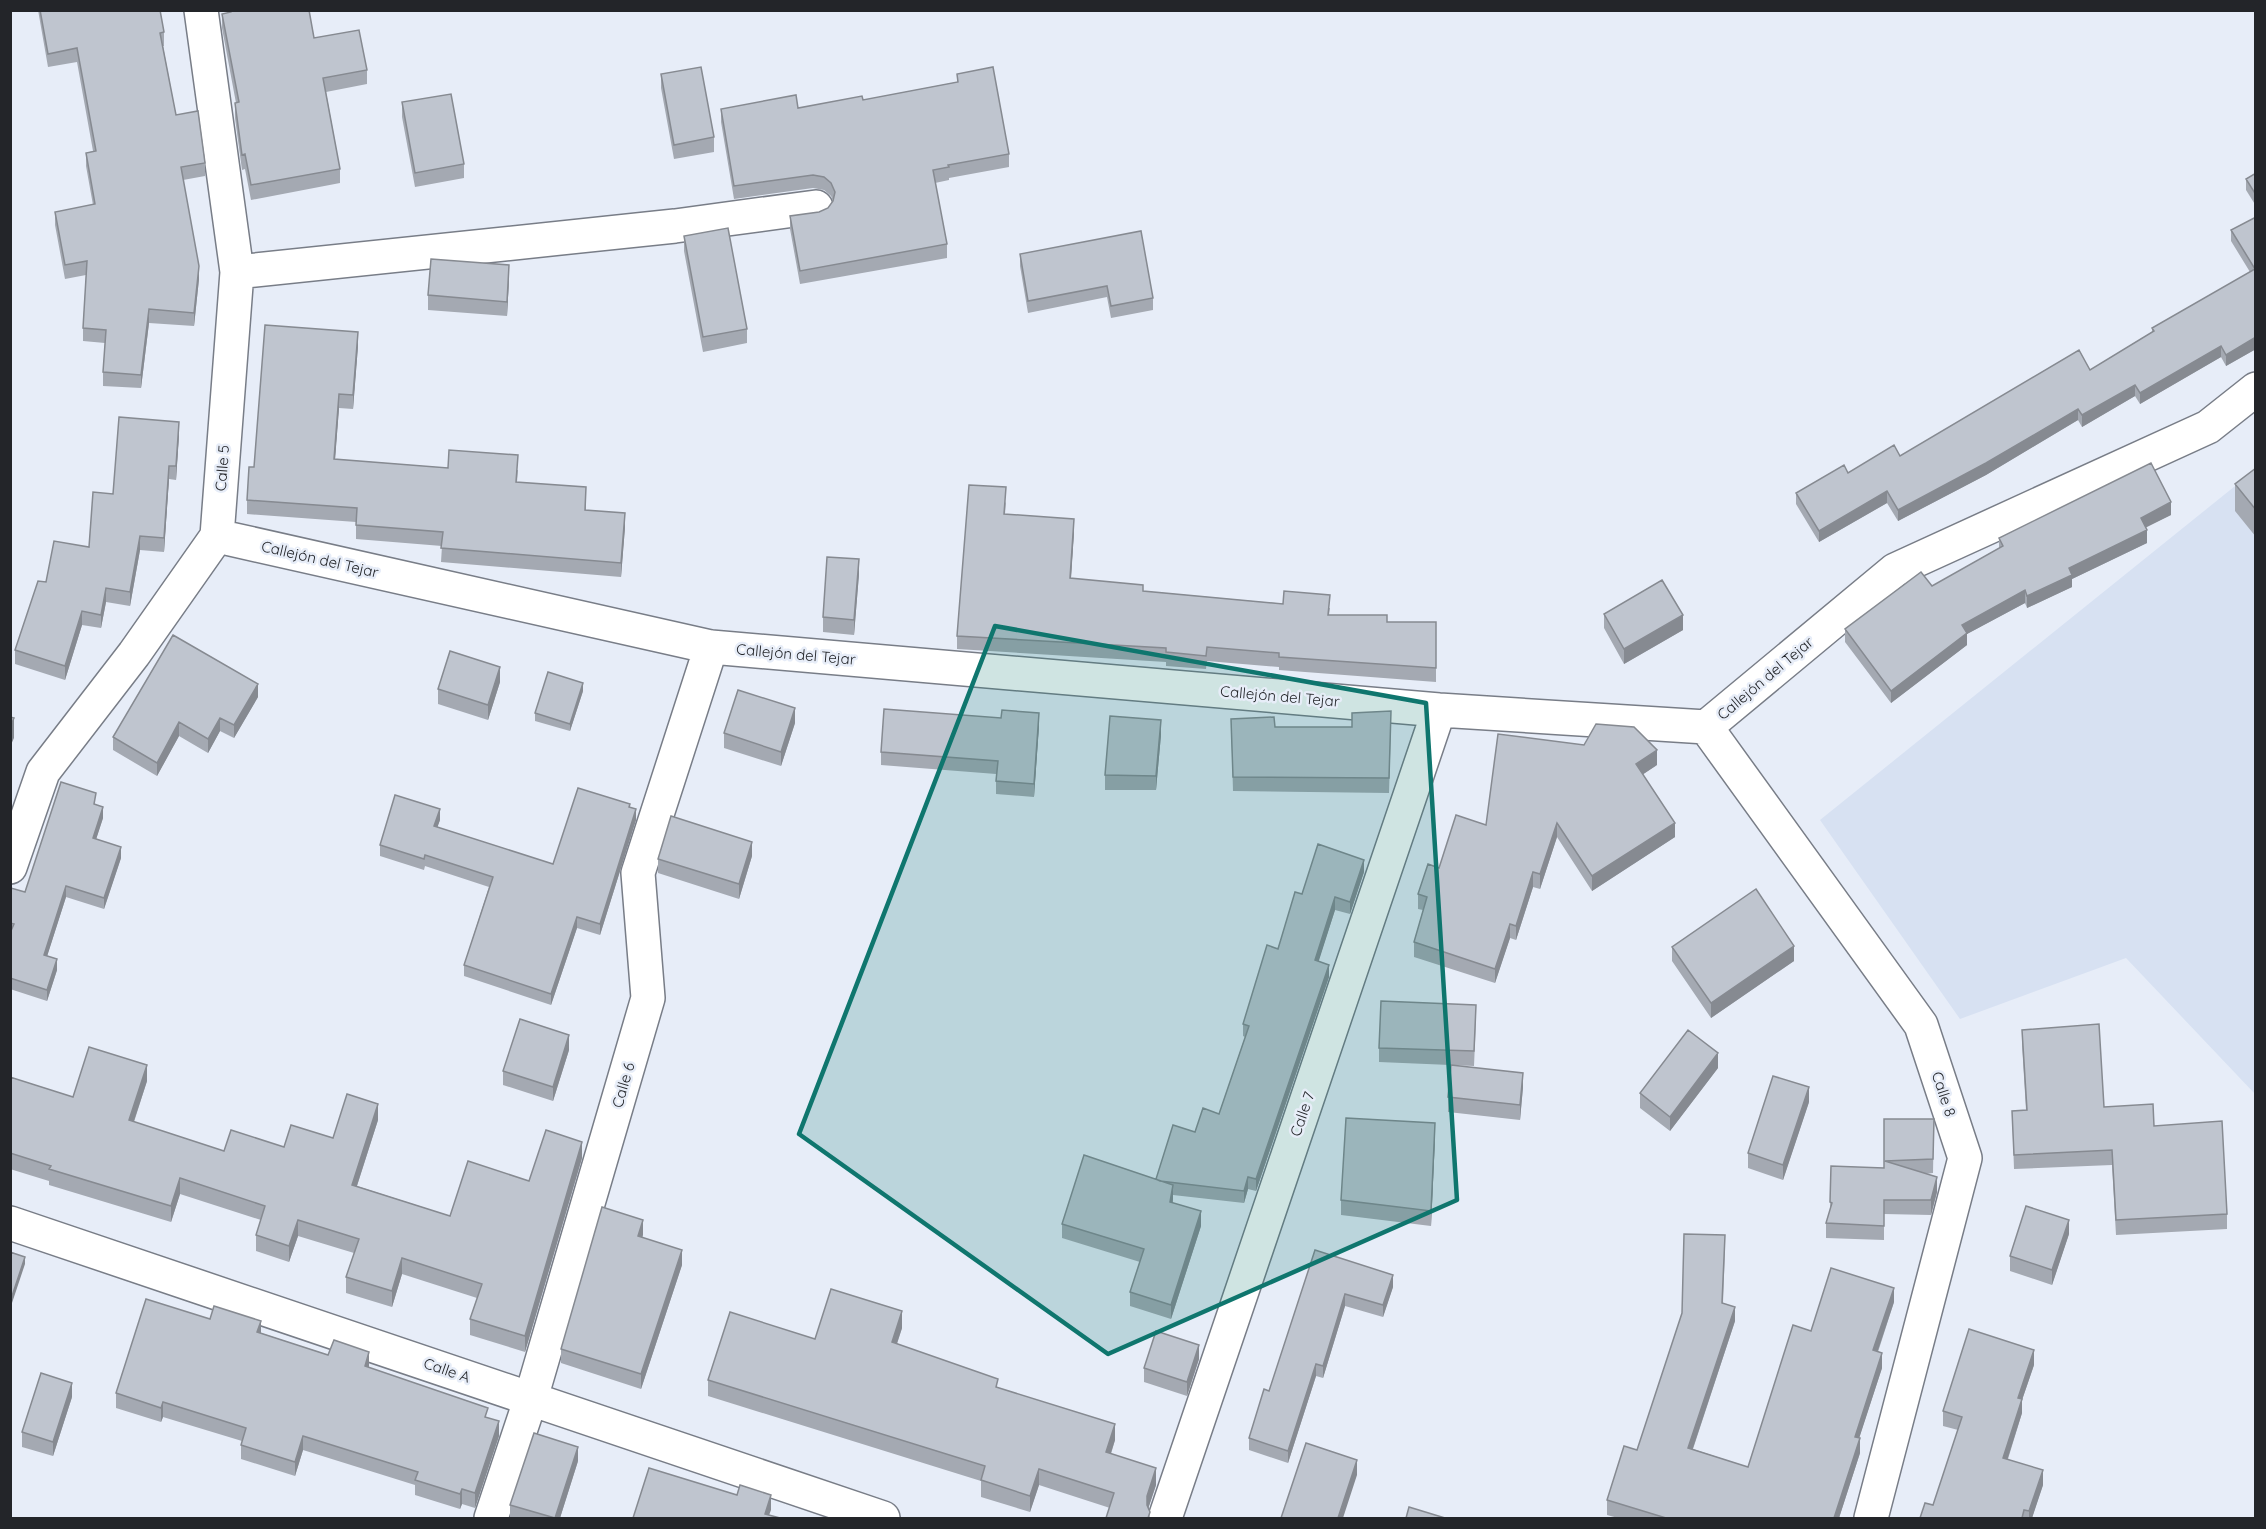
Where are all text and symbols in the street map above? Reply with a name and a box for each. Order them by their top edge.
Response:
street label: Calle 5 [211,444,233,492]
street label: Callejón del Tejar [260,536,381,582]
street label: Callejón del Tejar [1713,632,1817,724]
street label: Callejón del Tejar [736,639,857,669]
street label: Callejón del Tejar [1220,681,1341,711]
street label: Calle 6 [607,1060,639,1110]
street label: Calle 8 [1928,1069,1960,1119]
street label: Calle 7 [1286,1089,1319,1139]
street label: Calle A [421,1353,473,1387]

